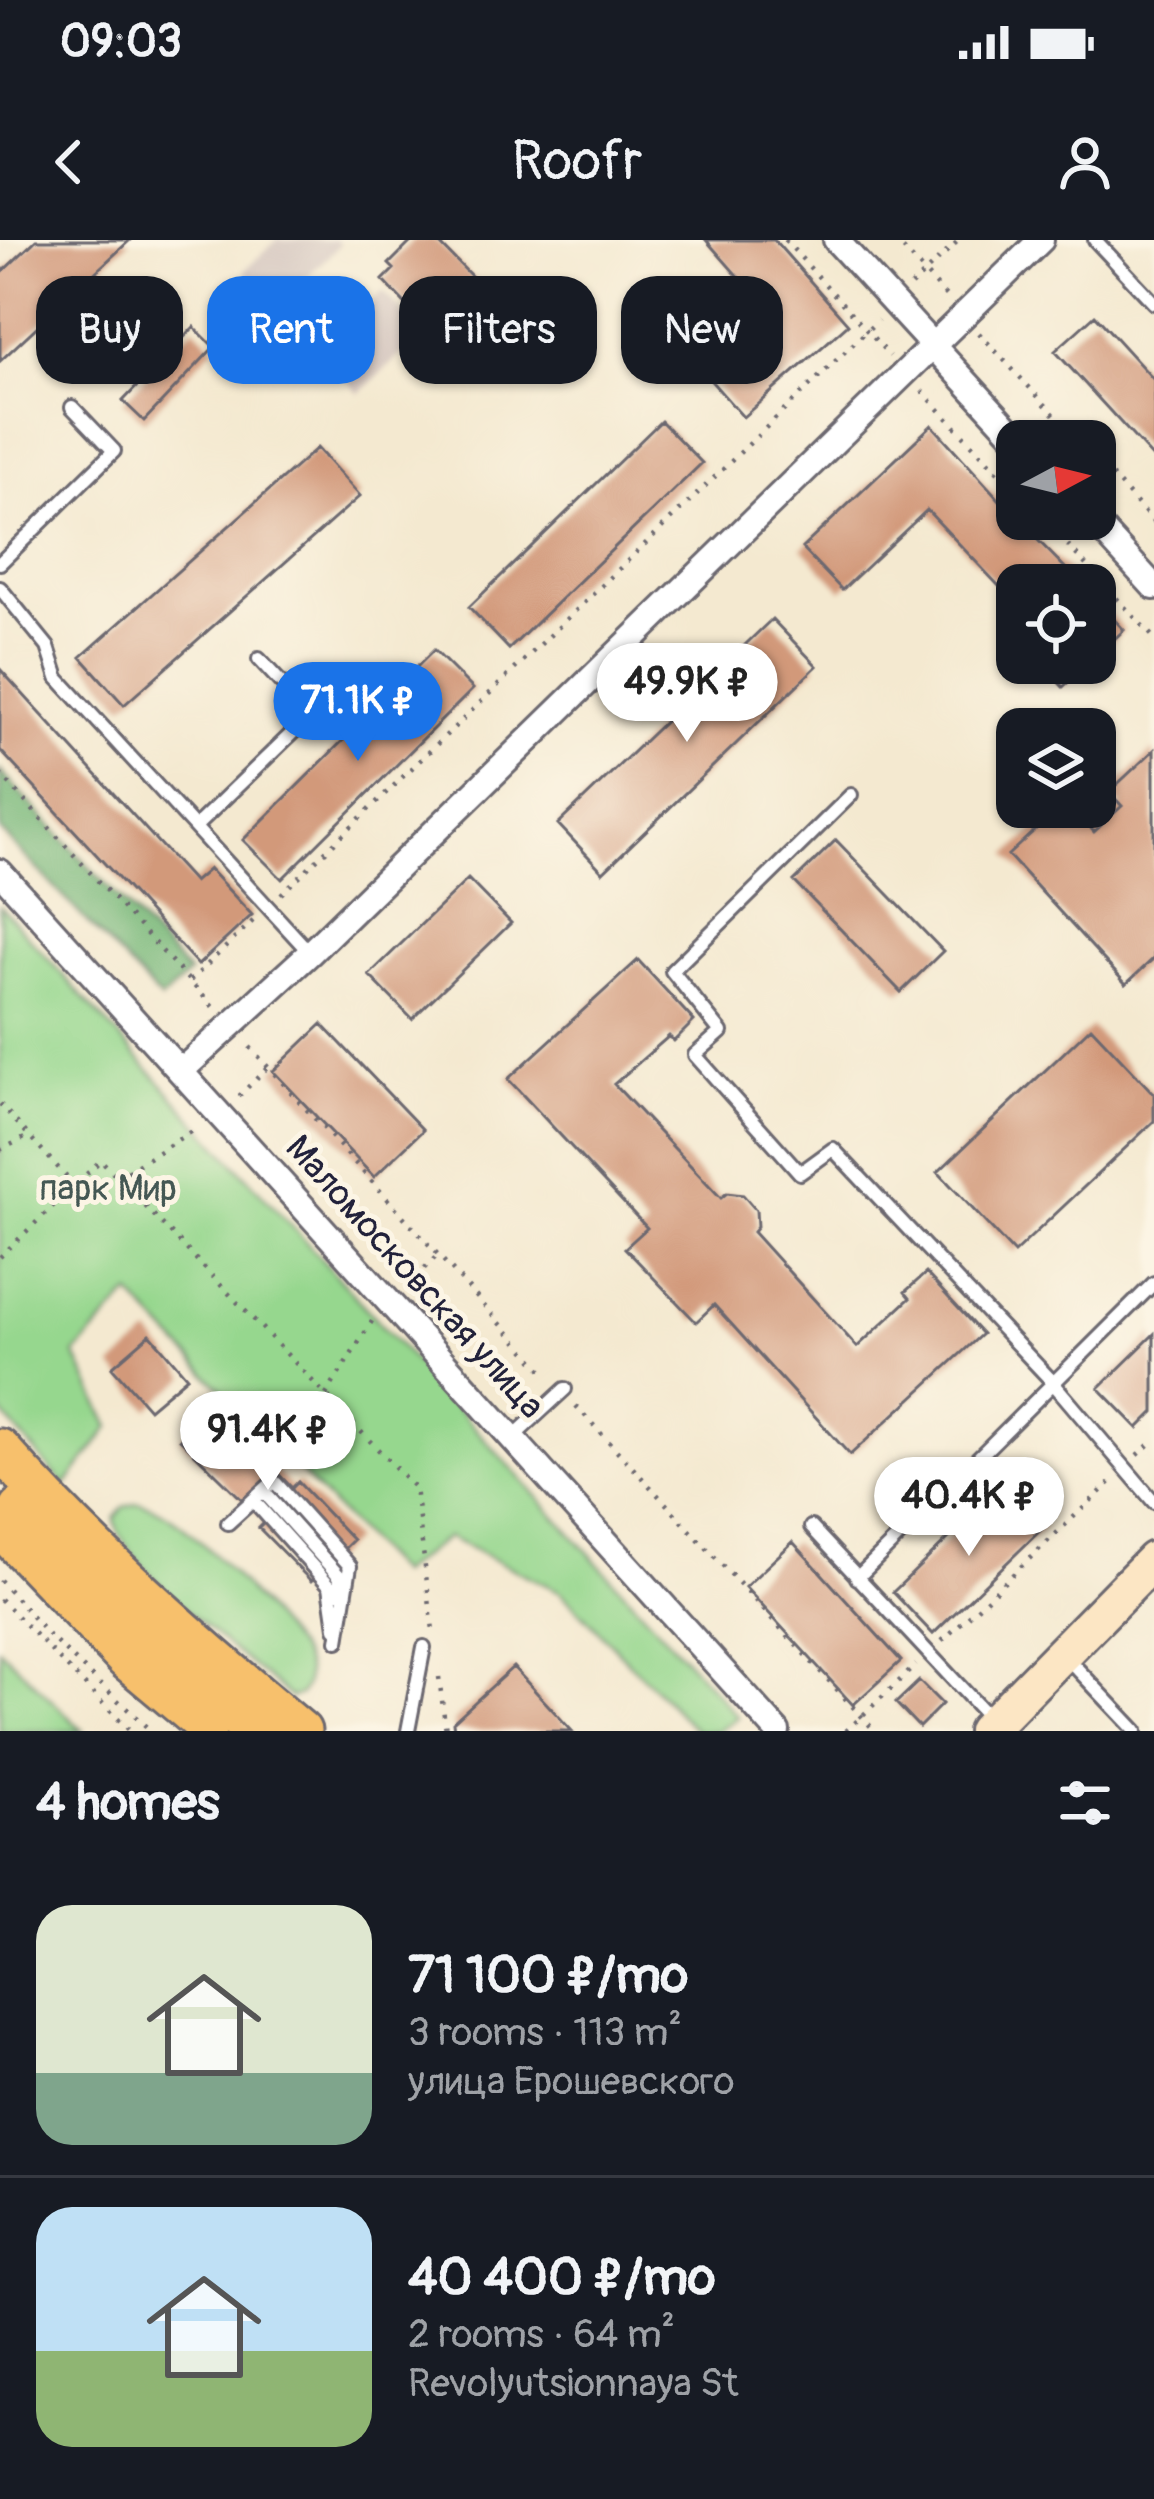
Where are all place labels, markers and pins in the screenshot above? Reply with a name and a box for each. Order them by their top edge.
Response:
pin: 49.9K ₽ [576,643,798,745]
pin: 71.1K ₽ [247,662,469,764]
pin: 91.4K ₽ [157,1391,379,1493]
pin: 40.4K ₽ [858,1457,1080,1559]

